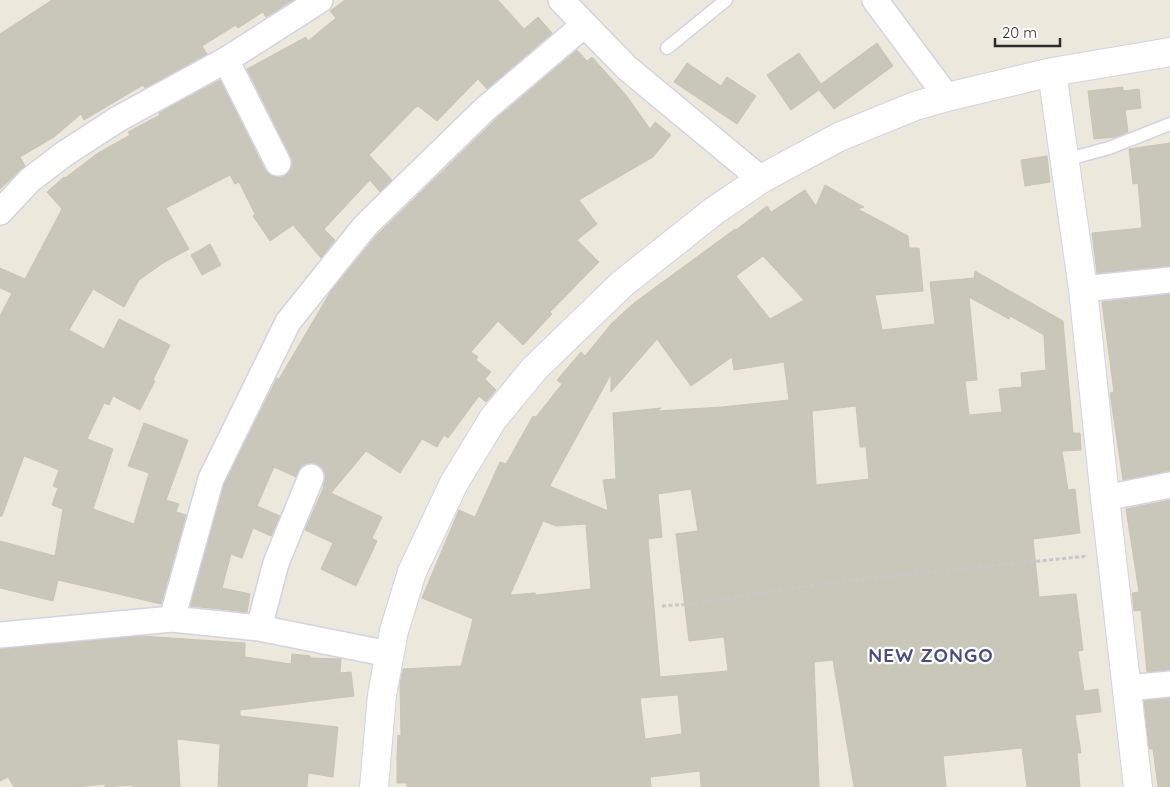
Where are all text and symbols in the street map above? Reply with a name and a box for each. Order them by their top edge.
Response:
scale bar [995,15,1060,47]
text: 20 m [1002,23,1037,42]
district label: NEW ZONGO [868,643,994,667]

